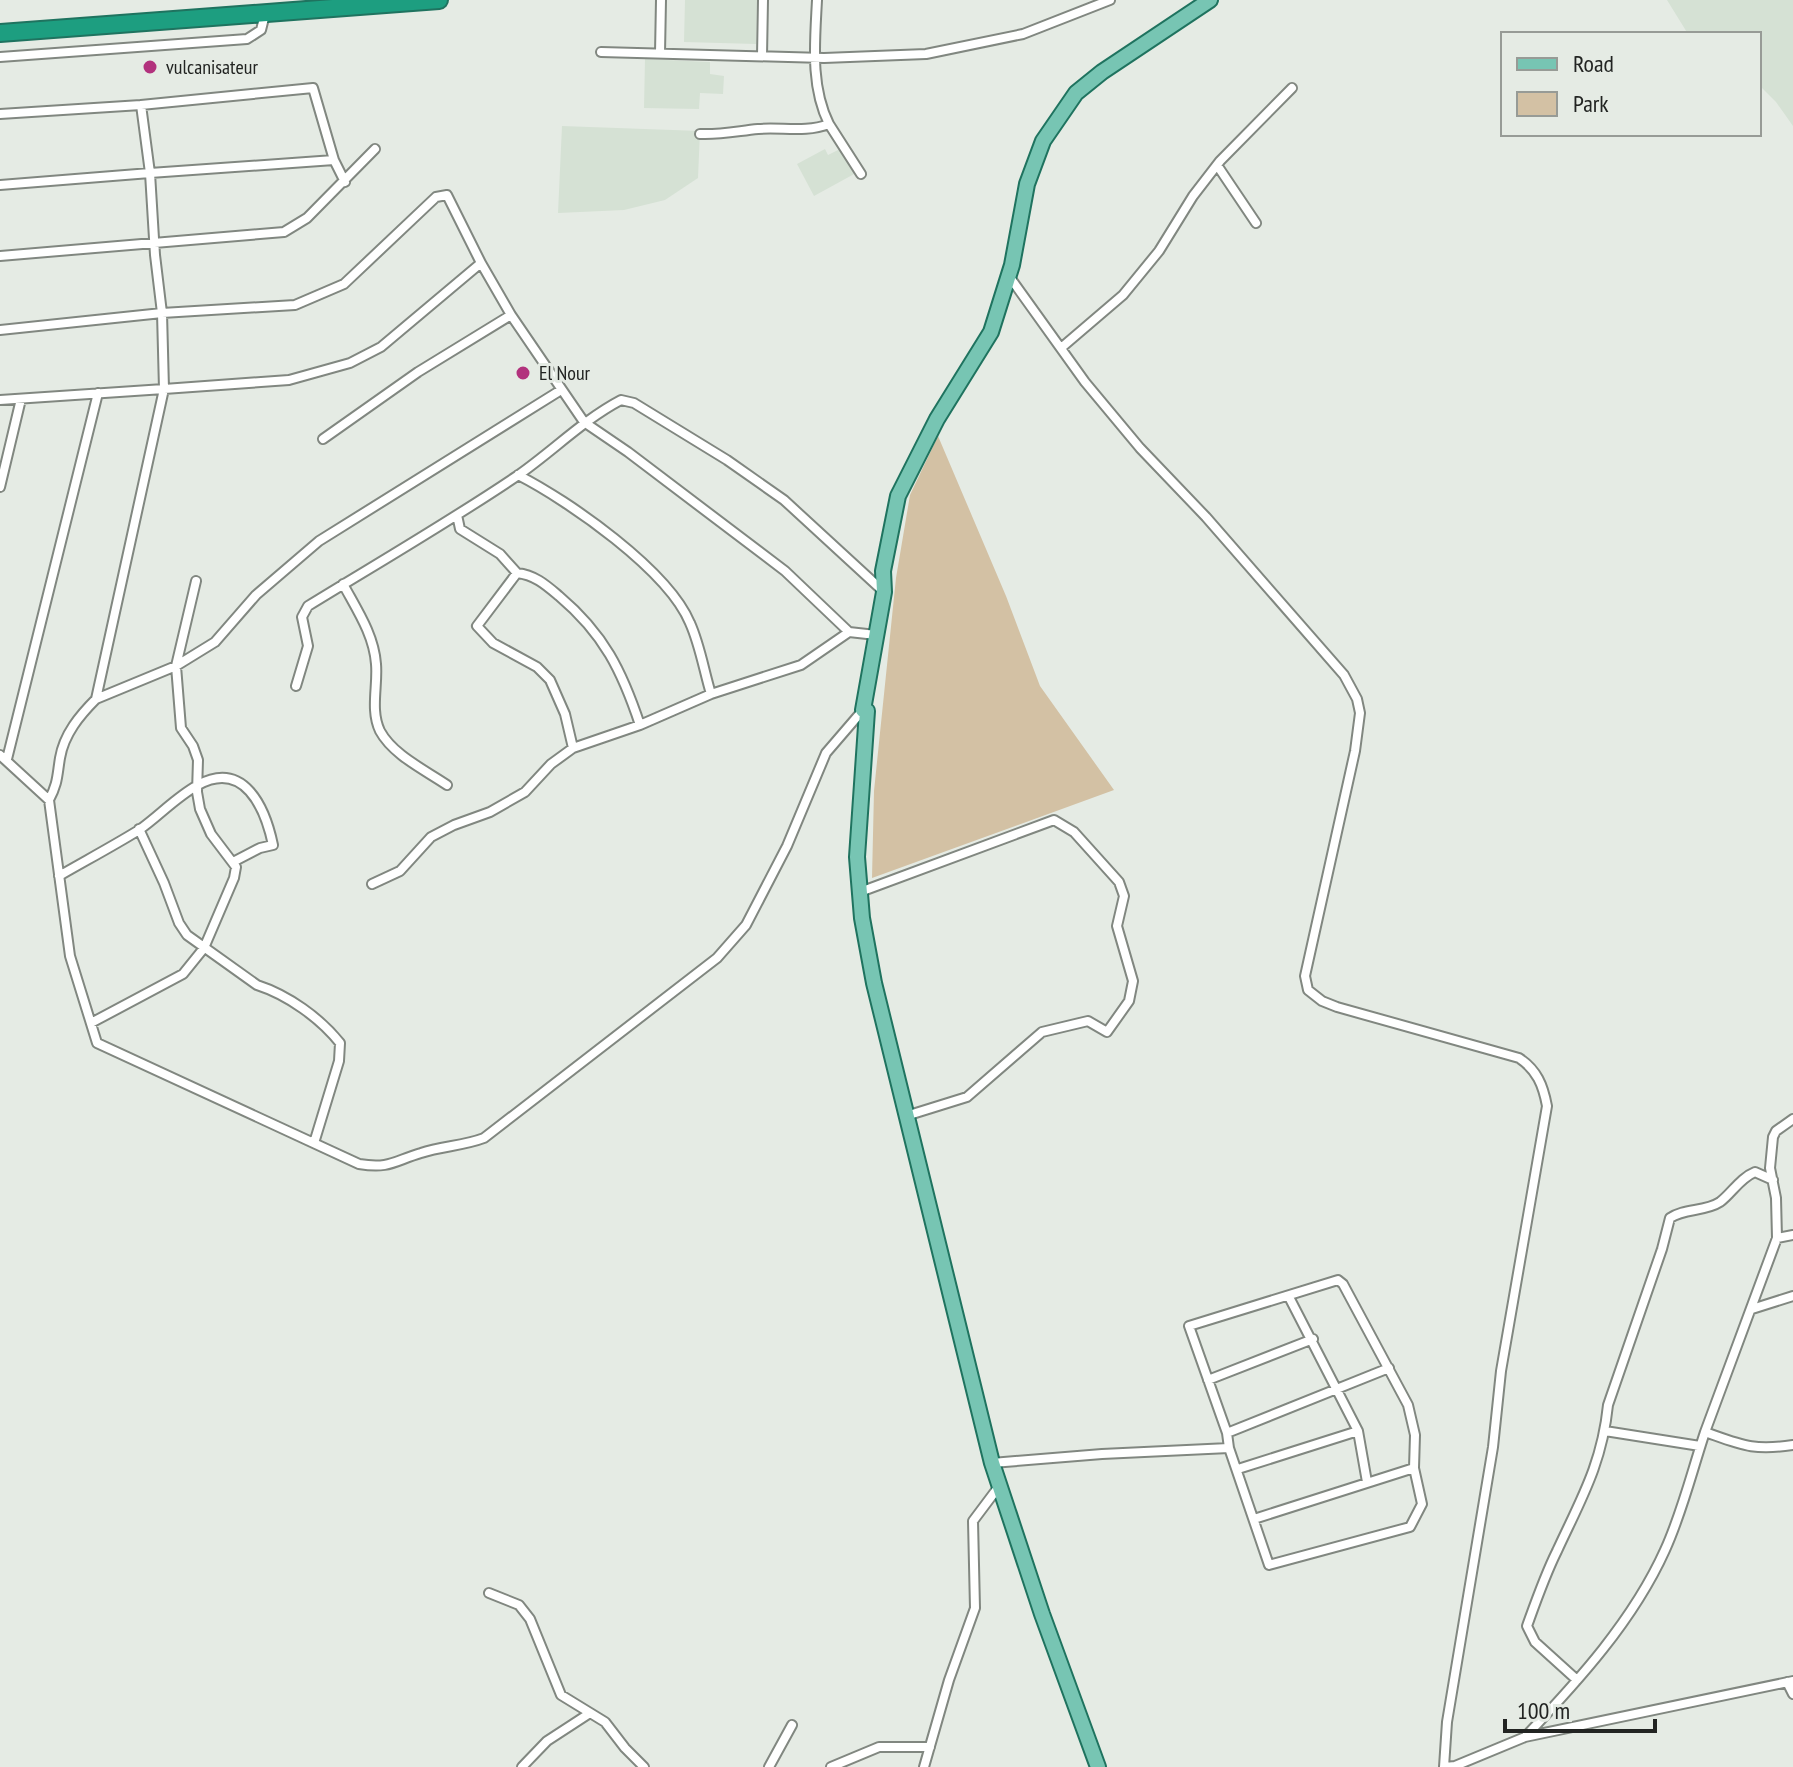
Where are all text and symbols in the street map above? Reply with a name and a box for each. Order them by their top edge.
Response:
legend [1501,32,1761,136]
text: Road [1573,48,1614,79]
place label: vulcanisateur [166,54,258,80]
marker: vulcanisateur [141,58,159,76]
text: Park [1573,88,1609,119]
place label: El Nour [539,360,591,386]
marker: El Nour [514,364,532,382]
scale bar [1505,1683,1655,1733]
text: 100 m [1517,1695,1570,1726]

